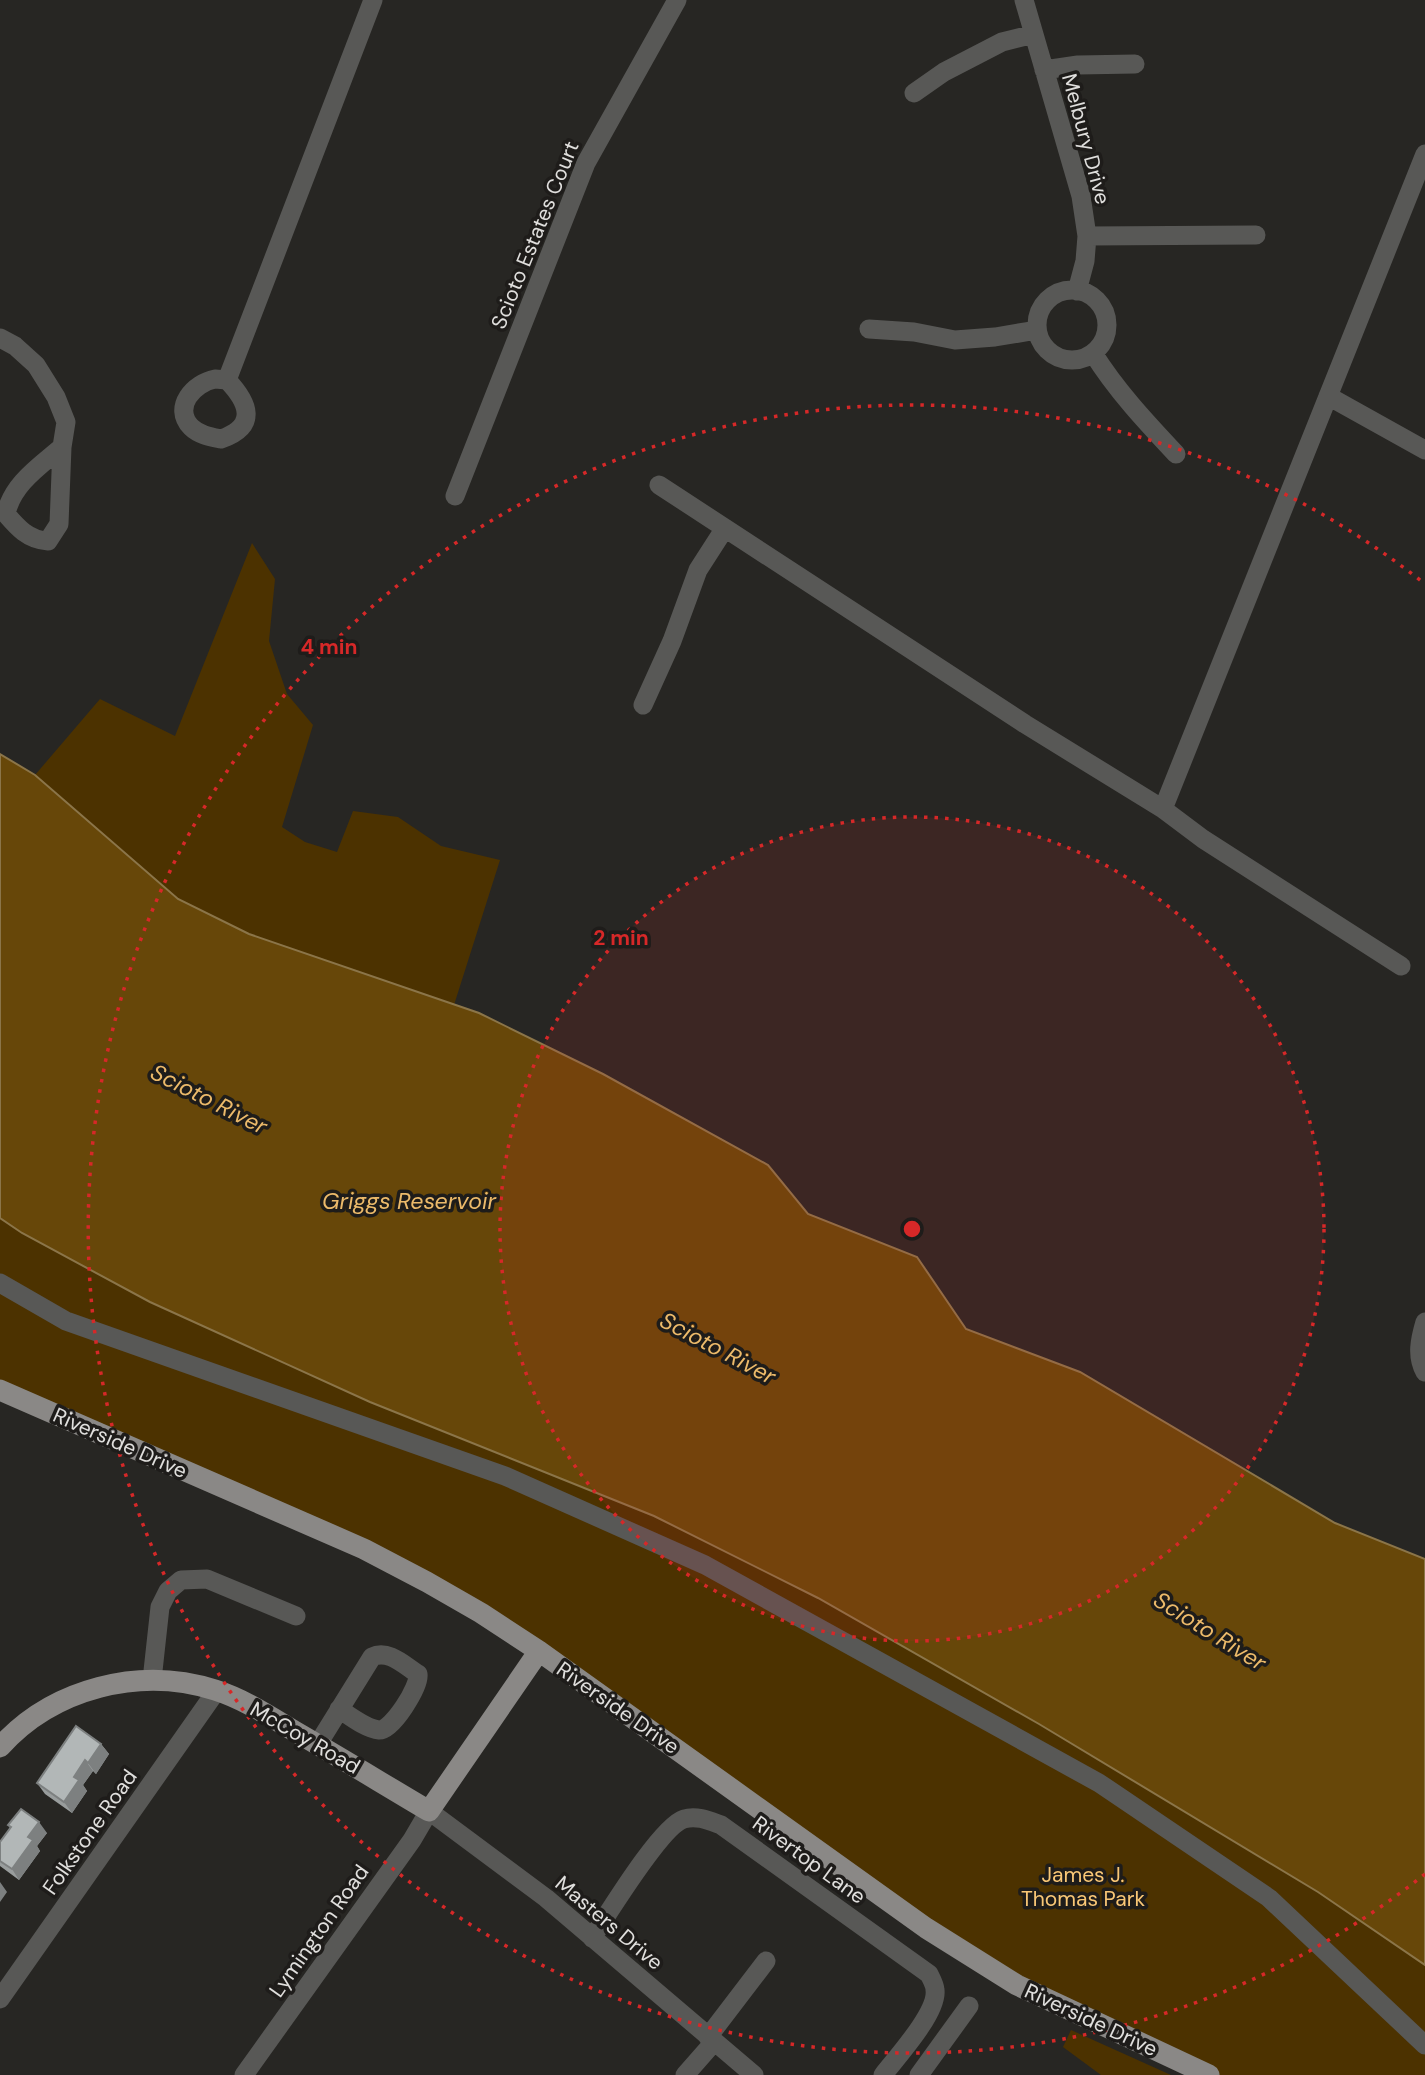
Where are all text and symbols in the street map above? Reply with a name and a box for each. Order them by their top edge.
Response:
street label: Melbury Drive [1055,71,1117,208]
street label: Scioto Estates Court [485,137,585,333]
text: 4 min [300,633,358,661]
text: 2 min [593,924,649,952]
water label: Scioto River [146,1057,274,1142]
water label: Griggs Reservoir [322,1186,498,1216]
centre of rings [900,1217,924,1241]
water label: Scioto River [655,1305,782,1392]
street label: Riverside Drive [49,1401,191,1485]
water label: Scioto River [1148,1585,1273,1678]
street label: Riverside Drive [551,1655,685,1761]
street label: McCoy Road [245,1695,365,1781]
street label: Folkstone Road [36,1764,144,1900]
street label: Rivertop Lane [747,1809,871,1911]
street label: Lymington Road [263,1859,375,2003]
park label: James J. Thomas Park [1021,1861,1145,1913]
street label: Masters Drive [549,1870,669,1976]
street label: Riverside Drive [1020,1977,1162,2063]

